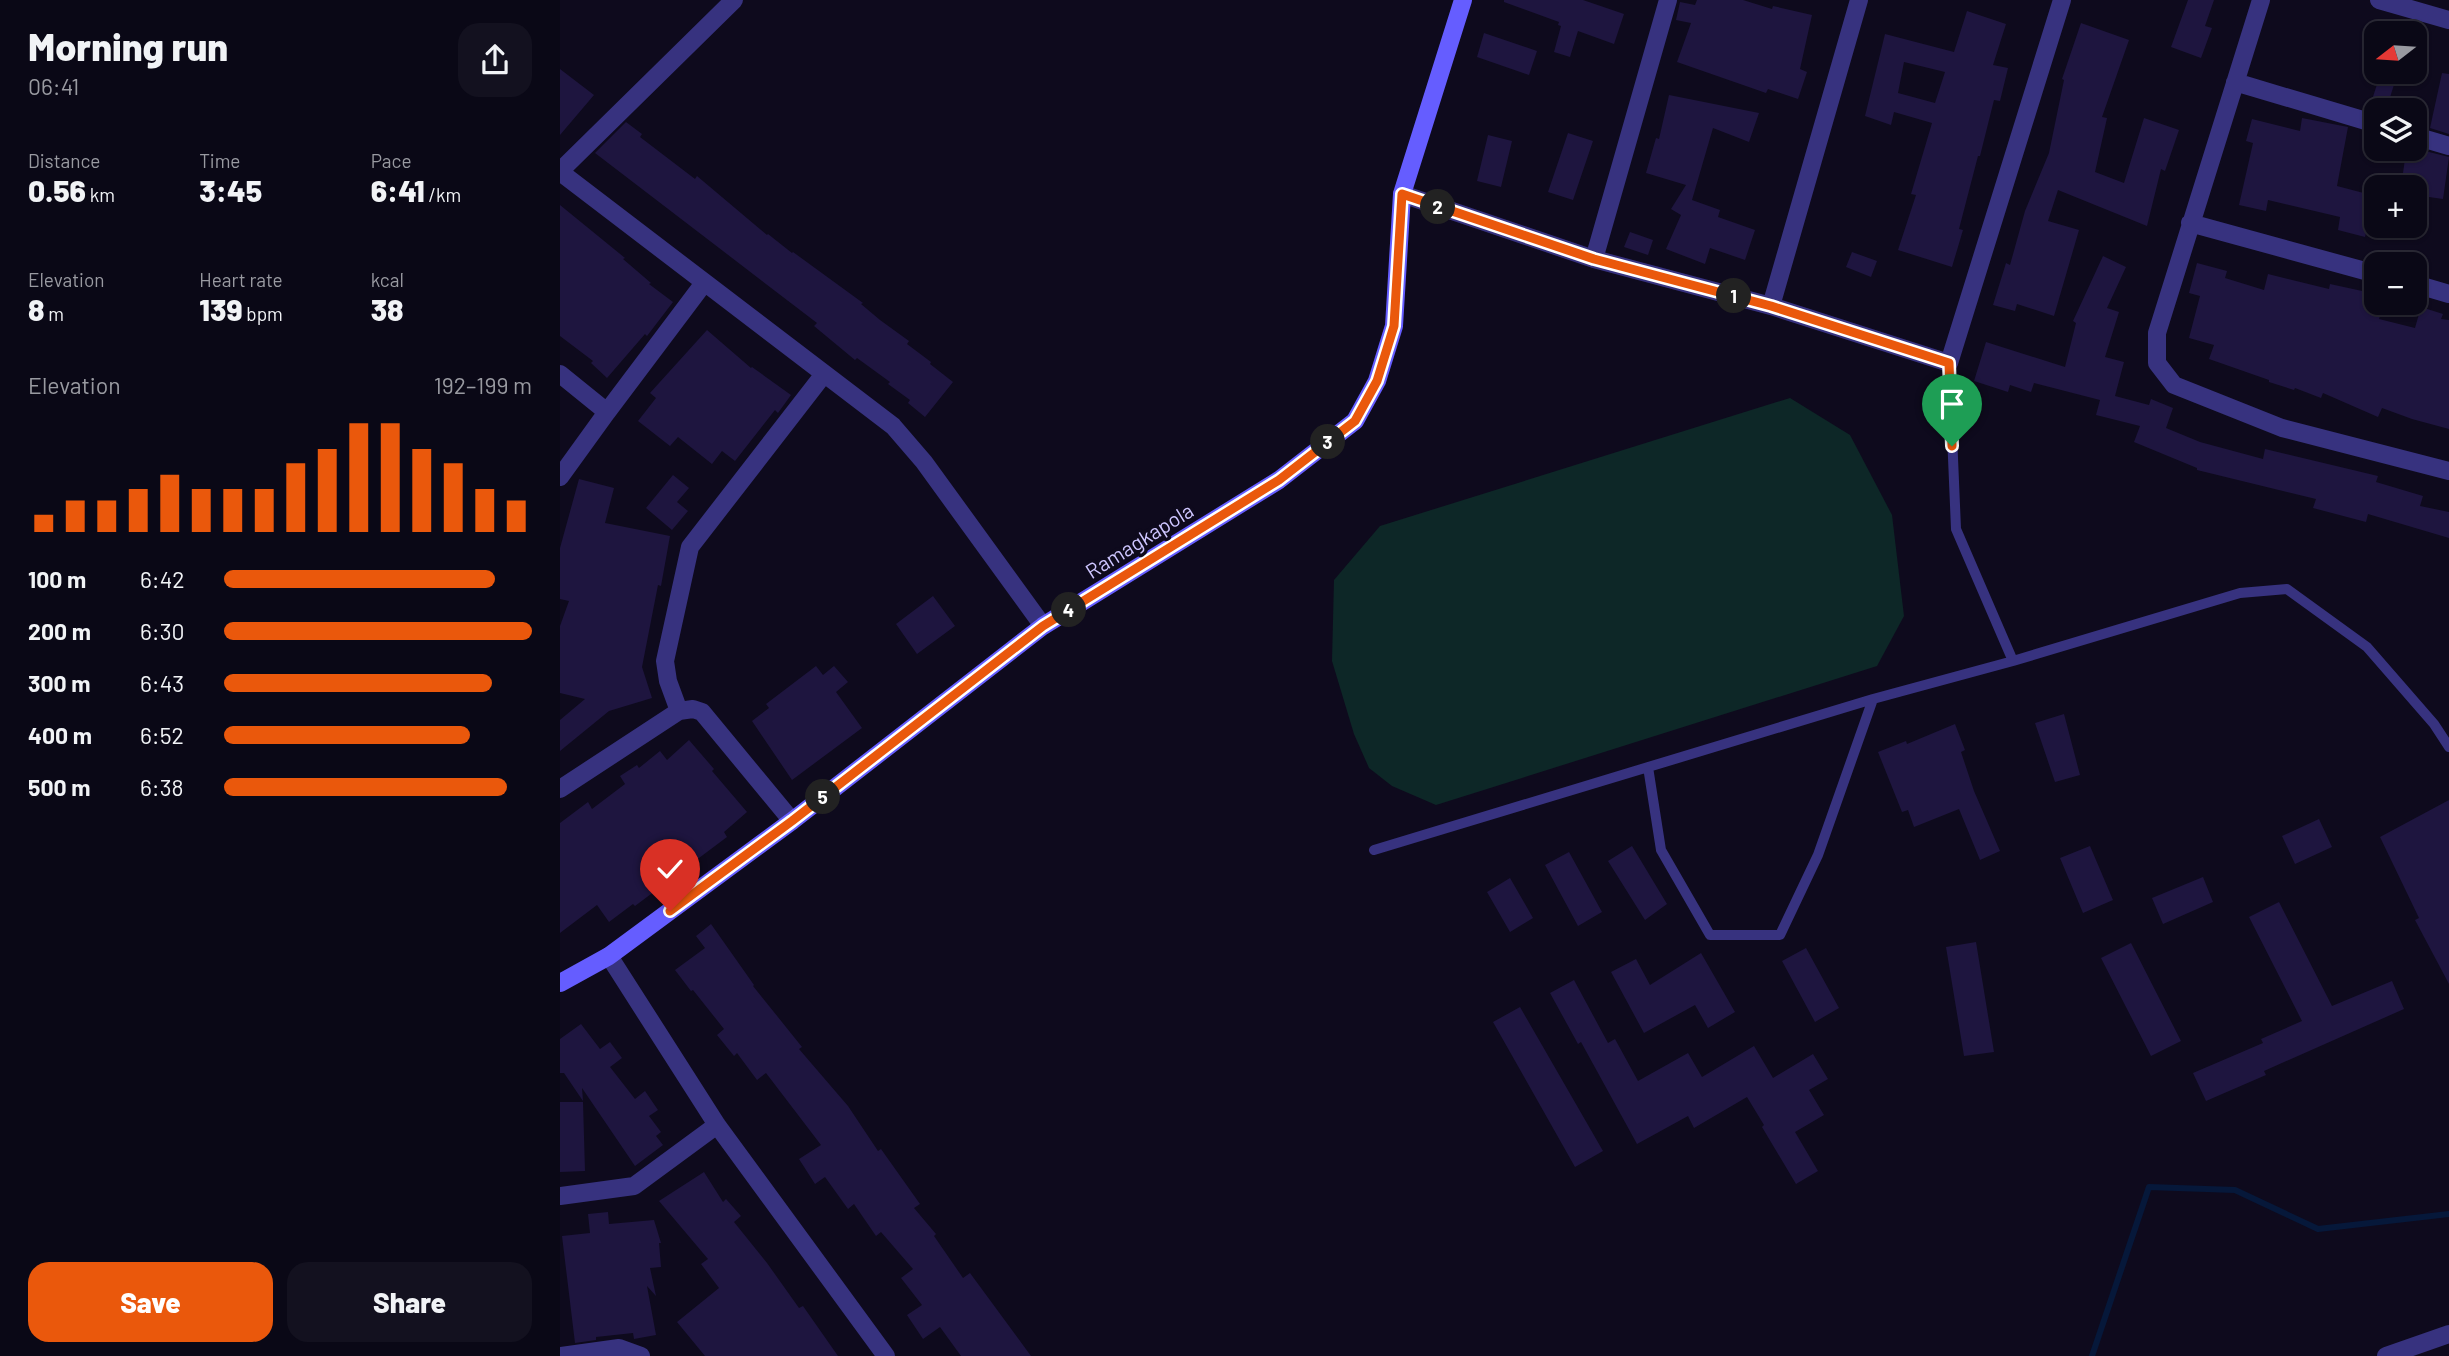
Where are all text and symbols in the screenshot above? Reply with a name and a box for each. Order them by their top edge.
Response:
north arrow [2364,21,2427,84]
map controls [2364,21,2427,315]
text: Morning run [28,23,228,69]
button: share [458,23,532,97]
text: 06:41 [28,72,79,100]
button: layers [2364,98,2427,161]
text: Distance [28,149,100,172]
text: Time [199,149,240,172]
text: Pace [371,149,412,172]
text: 0.56 [28,172,86,208]
text: 3:45 [199,172,262,208]
text: 6:41 [371,172,425,208]
button: + [2364,175,2427,238]
text: km [86,183,115,206]
text: /km [425,183,461,206]
pin: 2 [1420,190,1456,224]
text: 2 [1432,195,1443,218]
button: − [2364,252,2427,315]
text: Elevation [28,268,105,291]
text: Heart rate [199,268,283,291]
text: kcal [371,268,404,291]
pin: 1 [1716,278,1752,314]
text: 1 [1730,284,1737,307]
text: 8 [28,291,44,327]
text: 139 [199,291,242,327]
text: 38 [371,291,404,327]
text: m [44,302,64,325]
text: bpm [242,302,283,325]
text: Elevation [28,371,121,399]
text: 192–199 m [434,371,532,399]
pin [1922,374,1982,446]
icon: arrive [1933,385,1971,423]
pin: 3 [1310,424,1346,460]
text: 3 [1322,430,1333,453]
street label: Ramagkapola [1080,497,1198,583]
text: 100 m [28,565,86,593]
text: 6:42 [140,565,185,593]
pin: 4 [1051,592,1086,628]
text: 4 [1063,598,1074,621]
text: 200 m [28,617,91,645]
text: 6:30 [140,617,184,645]
text: 300 m [28,669,90,697]
text: 6:43 [140,669,184,697]
text: 400 m [28,721,92,749]
text: 6:52 [140,721,184,749]
text: 500 m [28,773,90,801]
text: 6:38 [140,773,183,801]
pin: 5 [806,780,840,814]
text: 5 [817,785,828,808]
pin [640,839,700,911]
icon: check [651,850,689,888]
button: Save [28,1262,273,1342]
button: Share [287,1262,532,1342]

